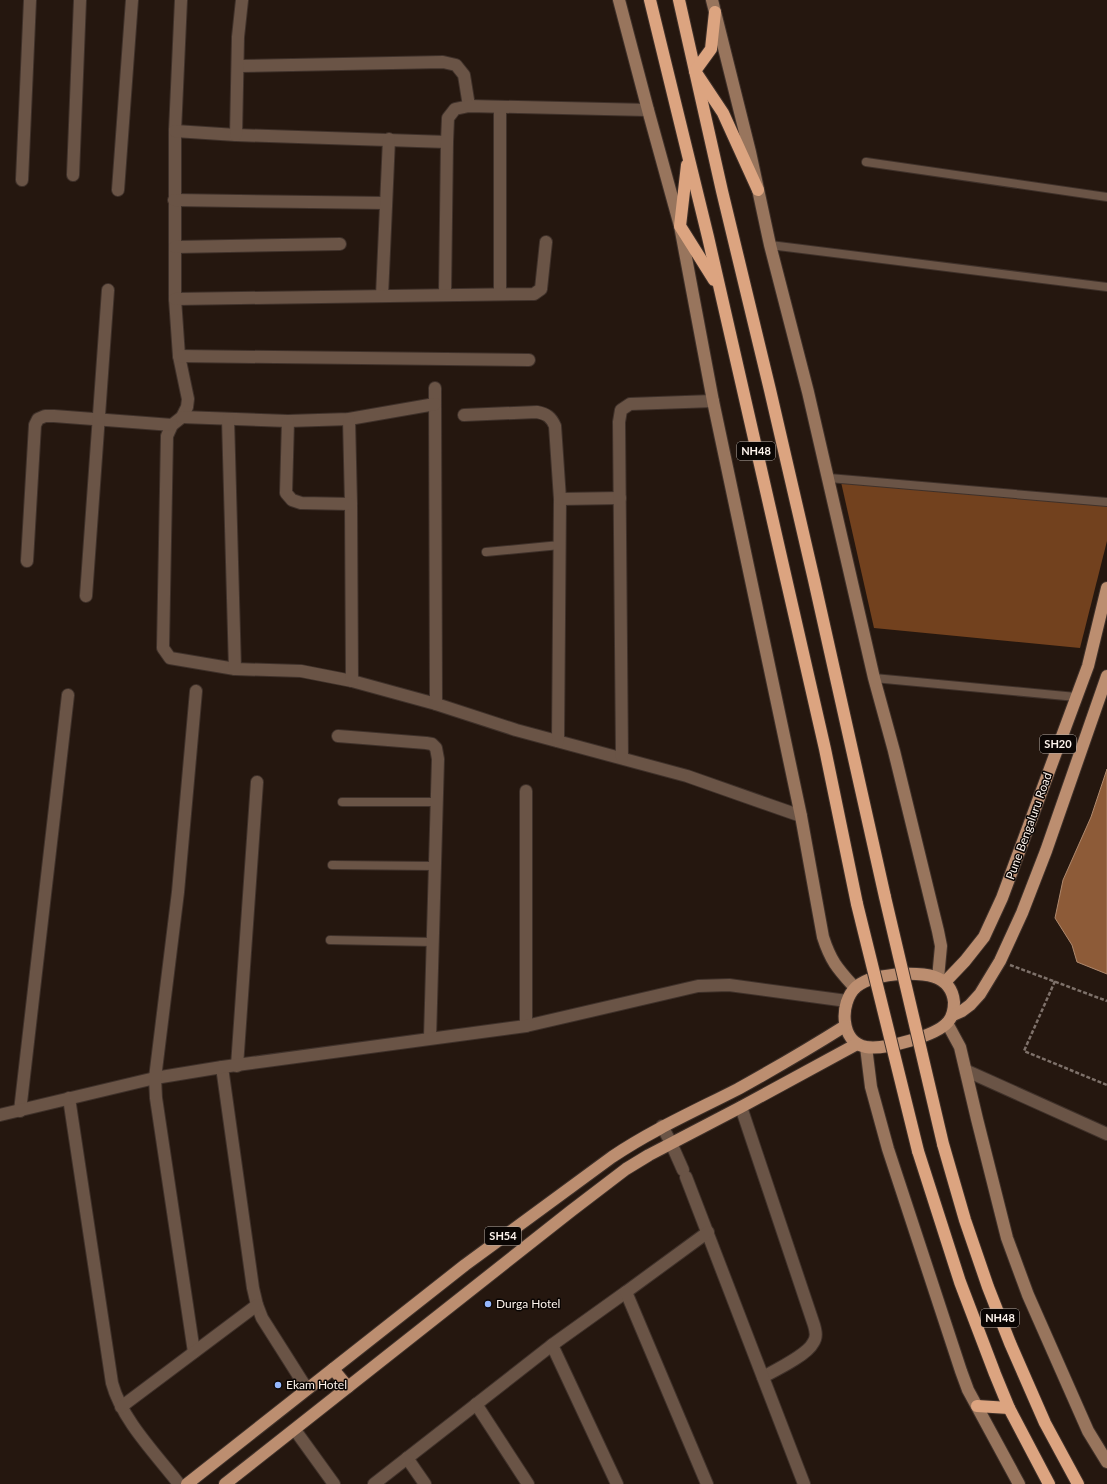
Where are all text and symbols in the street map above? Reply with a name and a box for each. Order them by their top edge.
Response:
road number: NH48 [737,442,775,460]
road number: SH20 [1040,735,1076,753]
street label: Pune Bengaluru Road [1002,770,1055,882]
road number: SH54 [485,1227,521,1245]
place label: Durga Hotel [496,1296,560,1311]
marker: Durga Hotel [483,1299,493,1309]
road number: NH48 [981,1309,1019,1327]
place label: Ekam Hotel [286,1377,347,1392]
marker: Ekam Hotel [273,1380,283,1390]

